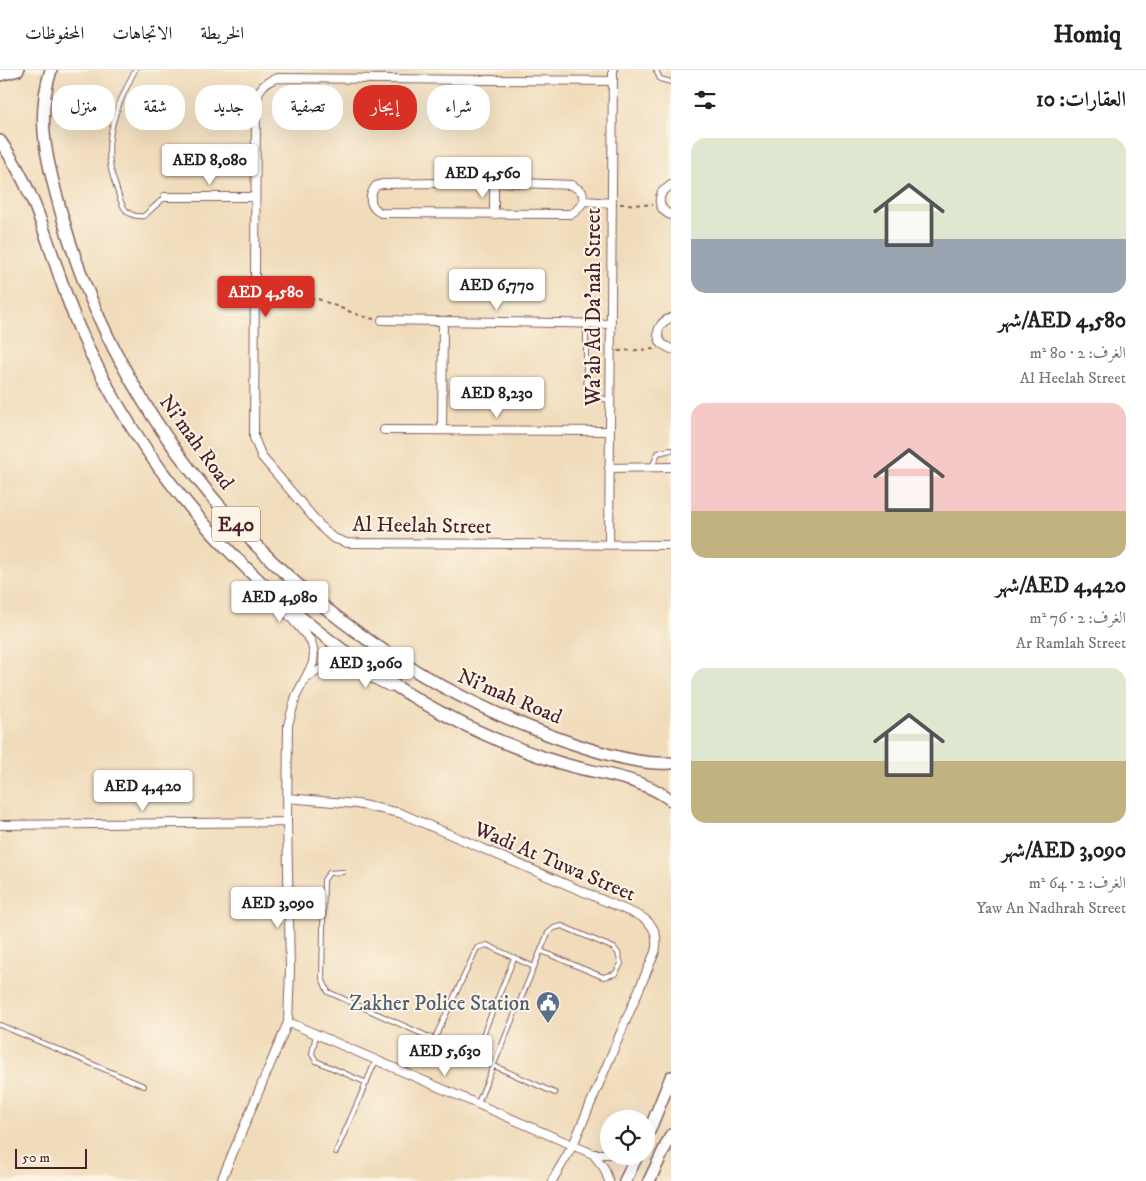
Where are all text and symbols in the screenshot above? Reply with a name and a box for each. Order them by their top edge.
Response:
text: Homiq [1053,20,1121,50]
text: المحفوظات [25,23,84,45]
text: الاتجاهات [112,23,172,45]
text: الخريطة [200,23,244,45]
chip: منزل [52,85,115,130]
chip: شقة [125,85,185,130]
chip: جديد [195,85,262,130]
chip: تصفية [272,85,343,130]
chip: إيجار [353,85,417,130]
chip: شراء [427,85,490,130]
icon: filters [691,86,719,114]
text: العقارات: 10 [1036,87,1126,113]
pin: AED 8,080 [153,144,267,186]
text: AED 8,080 [173,150,247,170]
pin: AED 4,560 [426,156,540,199]
text: AED 4,560 [445,163,521,183]
icon: home [864,170,954,260]
street label: Wa'ab Ad Da'nah Street [581,208,607,407]
pin: AED 6,770 [440,268,554,311]
text: AED 6,770 [460,275,534,295]
pin: AED 4,580 [209,276,323,318]
text: AED 4,580 [228,282,304,302]
text: AED 4,580/شهر [998,308,1126,334]
text: الغرف: 2 · 80 m² [1030,343,1126,363]
text: Al Heelah Street [1020,368,1126,388]
pin: AED 8,230 [440,376,554,419]
text: AED 8,230 [461,383,533,403]
street label: Ni'mah Road [153,390,240,496]
icon: home [864,435,954,525]
road number: E40 [212,506,260,542]
street label: Al Heelah Street [352,512,492,540]
text: AED 4,420/شهر [995,573,1126,599]
pin: AED 4,980 [223,580,337,623]
text: AED 4,980 [242,587,318,607]
text: الغرف: 2 · 76 m² [1030,608,1126,628]
text: Ar Ramlah Street [1016,633,1126,653]
pin: AED 3,060 [309,646,423,689]
text: AED 3,060 [330,653,402,673]
street label: Ni'mah Road [453,663,566,731]
icon: home [864,700,954,790]
pin: AED 4,420 [86,770,200,812]
text: AED 4,420 [105,776,181,796]
street label: Wadi At Tuwa Street [469,816,640,908]
text: AED 3,090/شهر [1001,838,1126,864]
text: الغرف: 2 · 64 m² [1029,873,1126,893]
pin: AED 3,090 [221,886,335,929]
text: AED 3,090 [242,893,314,913]
text: Yaw An Nadhrah Street [976,898,1126,918]
public building icon: Zakher Police Station [535,990,561,1024]
place label: Zakher Police Station [349,991,530,1017]
pin: AED 5,630 [388,1034,502,1077]
text: AED 5,630 [409,1041,481,1061]
map controls [600,1110,655,1165]
button: locate [600,1110,655,1165]
scale bar [15,1146,88,1169]
text: 50 m [22,1149,50,1167]

